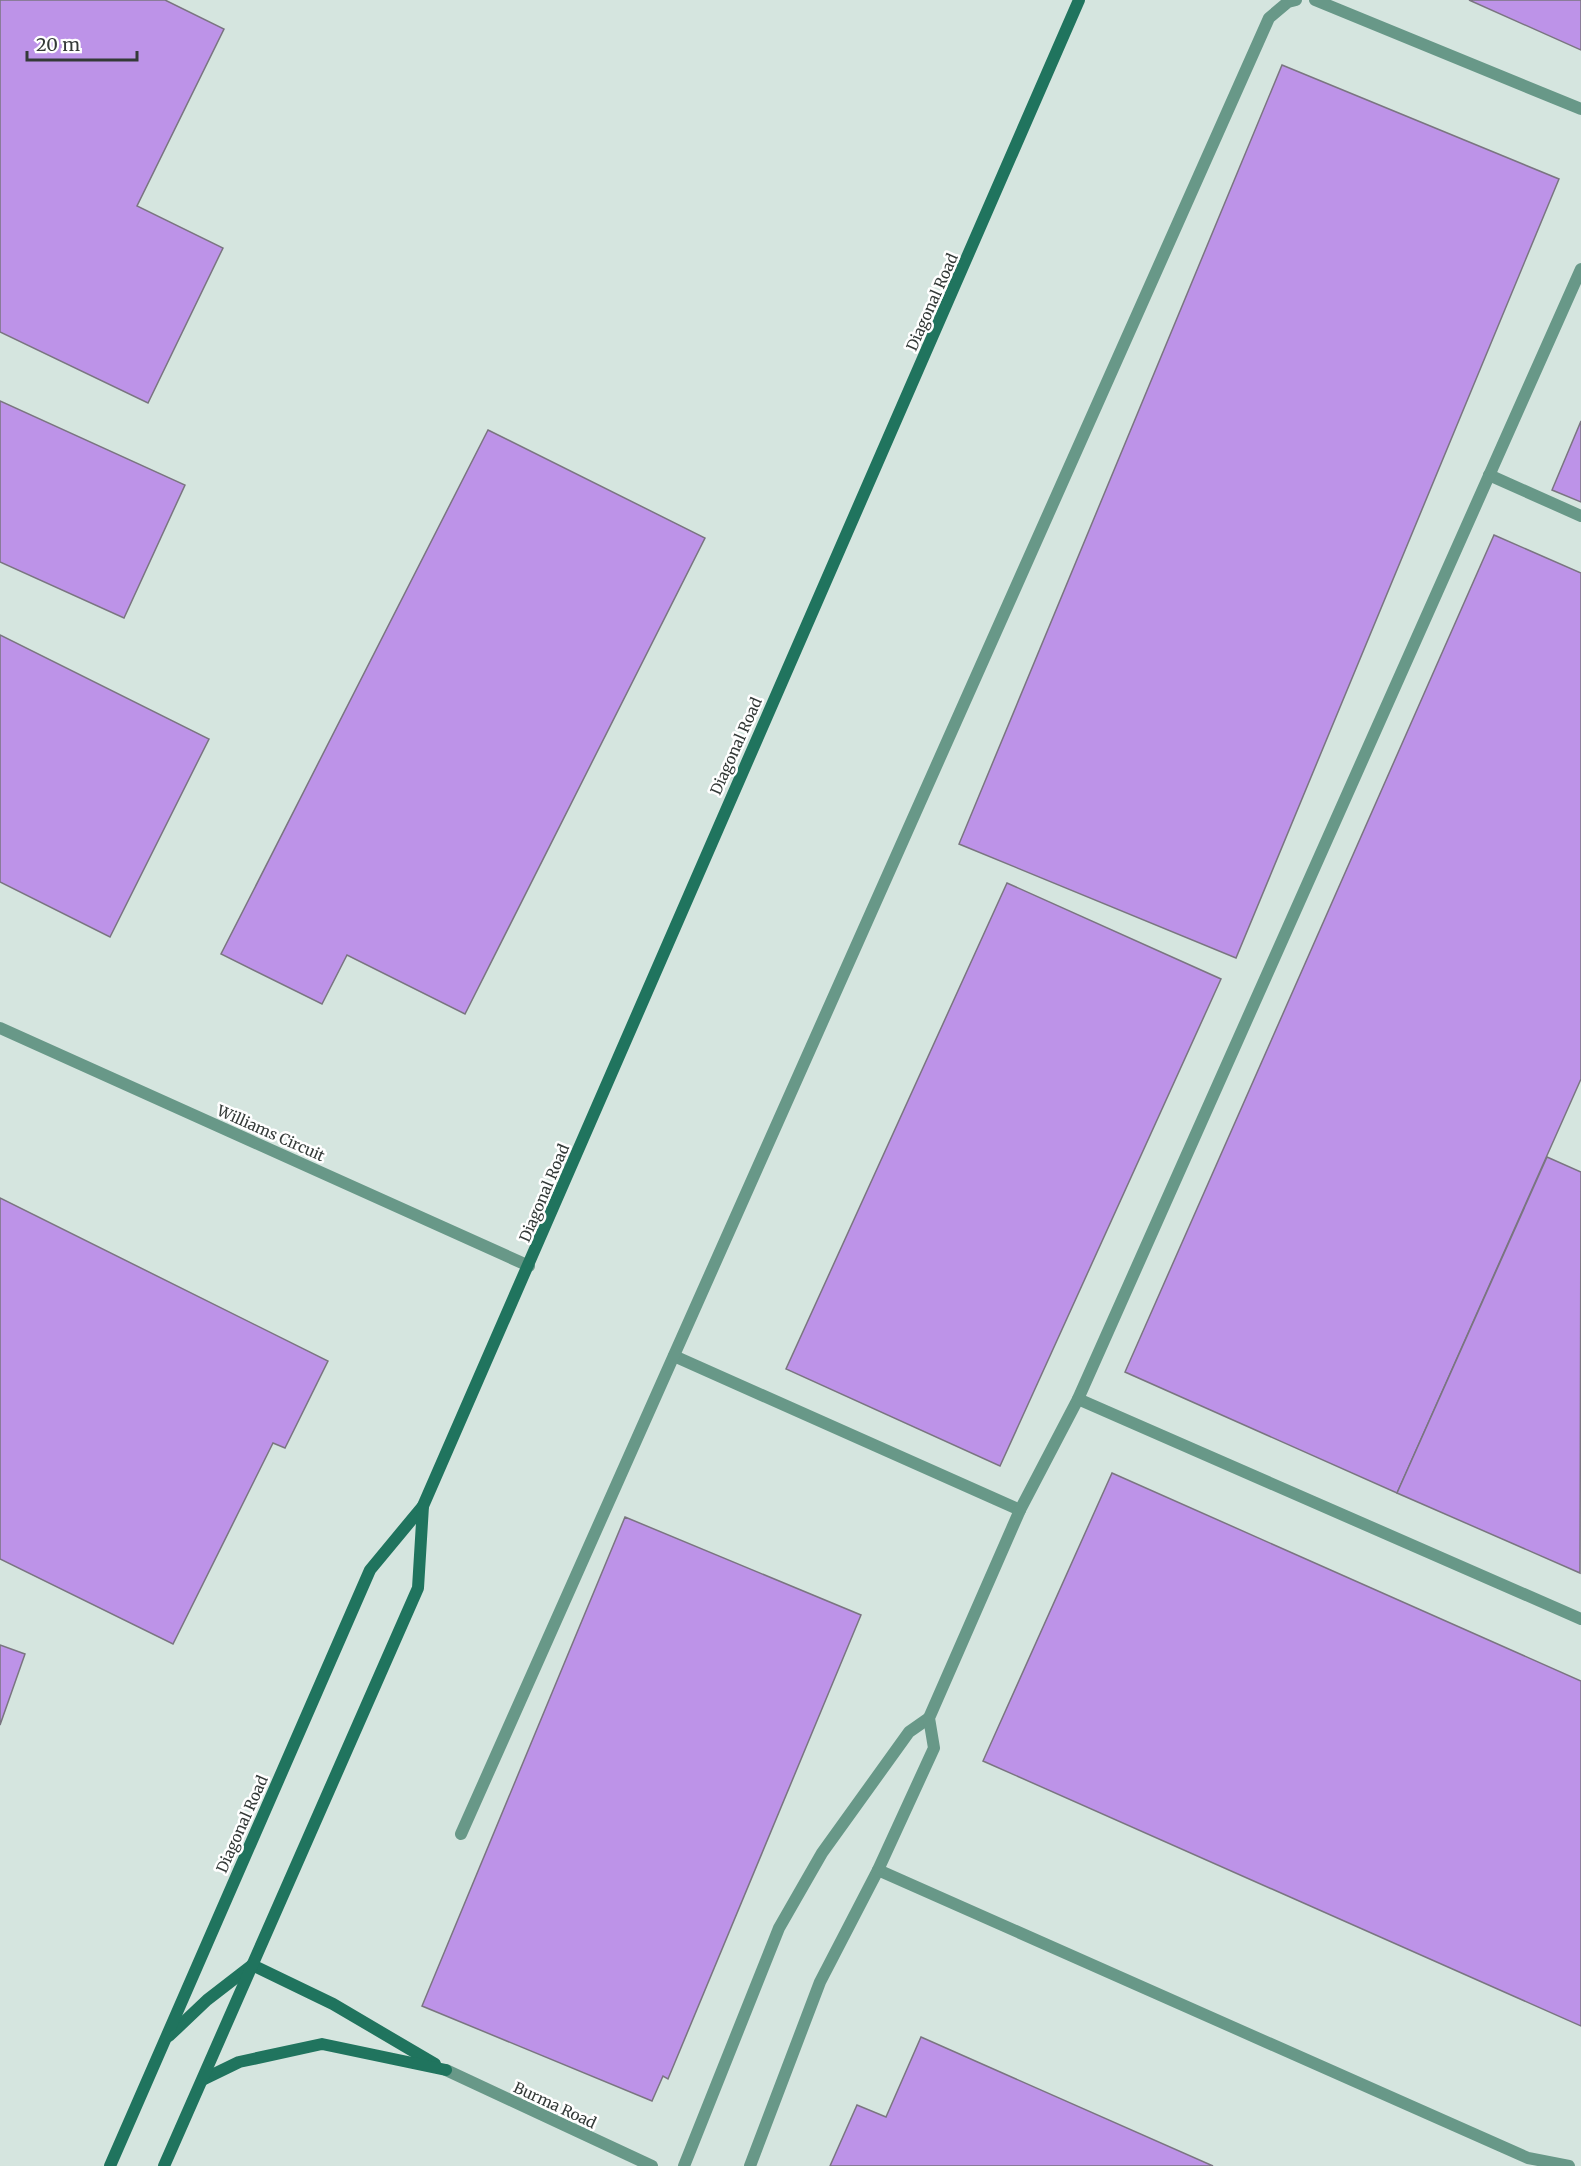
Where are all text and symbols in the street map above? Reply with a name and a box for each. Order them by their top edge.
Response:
scale bar [27,24,136,62]
text: 20 m [36,33,80,56]
street label: Diagonal Road [902,250,962,354]
street label: Diagonal Road [706,694,766,798]
street label: Williams Circuit [213,1100,328,1165]
street label: Diagonal Road [515,1141,573,1245]
street label: Diagonal Road [212,1772,272,1876]
street label: Burma Road [511,2078,599,2132]

